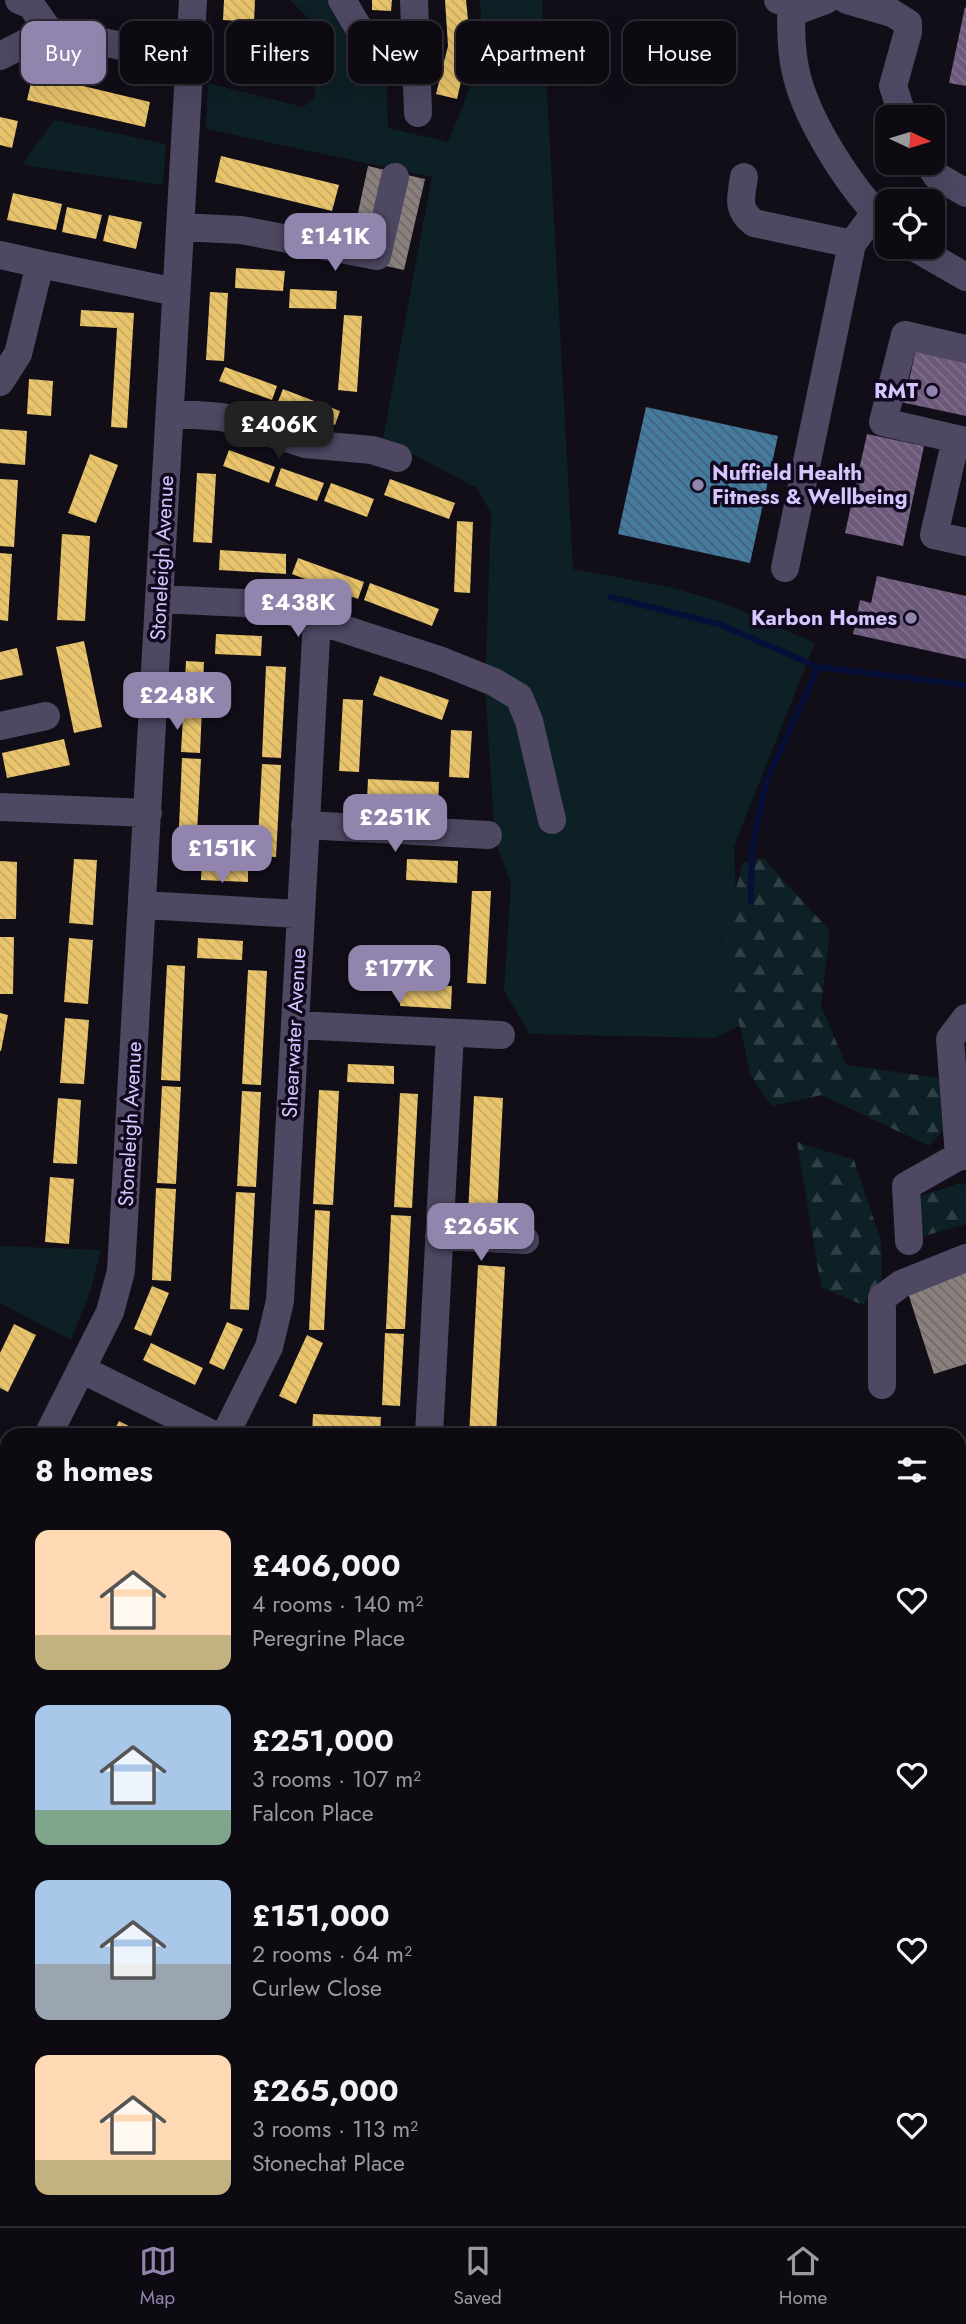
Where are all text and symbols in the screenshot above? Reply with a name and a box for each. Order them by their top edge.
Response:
chip: Buy [21,21,106,84]
chip: Rent [120,21,212,84]
chip: Filters [226,21,334,84]
chip: New [348,21,442,84]
chip: Apartment [456,21,609,84]
chip: House [623,21,736,84]
north arrow [875,105,945,175]
map controls [875,105,945,259]
button: locate [875,189,945,259]
pin: £141K [286,214,384,273]
text: £141K [300,219,370,253]
place label: RMT [874,376,918,406]
marker: RMT [924,383,940,399]
pin: £406K [230,402,328,461]
text: £406K [241,407,317,441]
place label: Nuffield Health Fitness & Wellbeing [712,458,907,512]
street label: Stoneleigh Avenue [143,474,181,642]
marker: Nuffield Health Fitness & Wellbeing [690,477,706,493]
pin: £438K [249,580,347,639]
text: £438K [261,585,335,619]
place label: Karbon Homes [751,603,897,633]
marker: Karbon Homes [903,610,919,626]
pin: £248K [128,672,226,732]
text: £248K [139,678,215,712]
pin: £251K [346,794,444,854]
text: £251K [359,800,431,834]
pin: £151K [173,826,271,885]
text: £151K [188,831,256,865]
pin: £177K [350,946,448,1005]
street label: Shearwater Avenue [275,947,313,1119]
text: £177K [364,951,434,985]
street label: Stoneleigh Avenue [111,1040,149,1208]
pin: £265K [432,1204,530,1263]
text: £265K [443,1209,519,1243]
text: 8 homes [35,1449,153,1492]
icon: filters [893,1451,931,1489]
text: £406,000 [252,1544,401,1587]
icon: home [91,1558,175,1642]
icon: heart [893,1581,931,1619]
text: 4 rooms · 140 m² [252,1587,423,1621]
text: Peregrine Place [252,1621,405,1655]
text: £251,000 [252,1719,394,1762]
icon: home [91,1733,175,1817]
icon: heart [893,1756,931,1794]
text: 3 rooms · 107 m² [252,1762,421,1796]
text: Falcon Place [252,1796,374,1830]
text: £151,000 [252,1894,390,1937]
icon: home [91,1908,175,1992]
icon: heart [893,1931,931,1969]
text: 2 rooms · 64 m² [252,1937,412,1971]
text: Curlew Close [252,1971,382,2005]
text: £265,000 [252,2069,399,2112]
icon: home [91,2083,175,2167]
icon: heart [893,2106,931,2144]
text: 3 rooms · 113 m² [252,2112,418,2146]
text: Stonechat Place [252,2146,405,2180]
tab: Map [139,2242,177,2311]
tab: Saved [454,2242,502,2311]
tab: Home [779,2242,827,2311]

